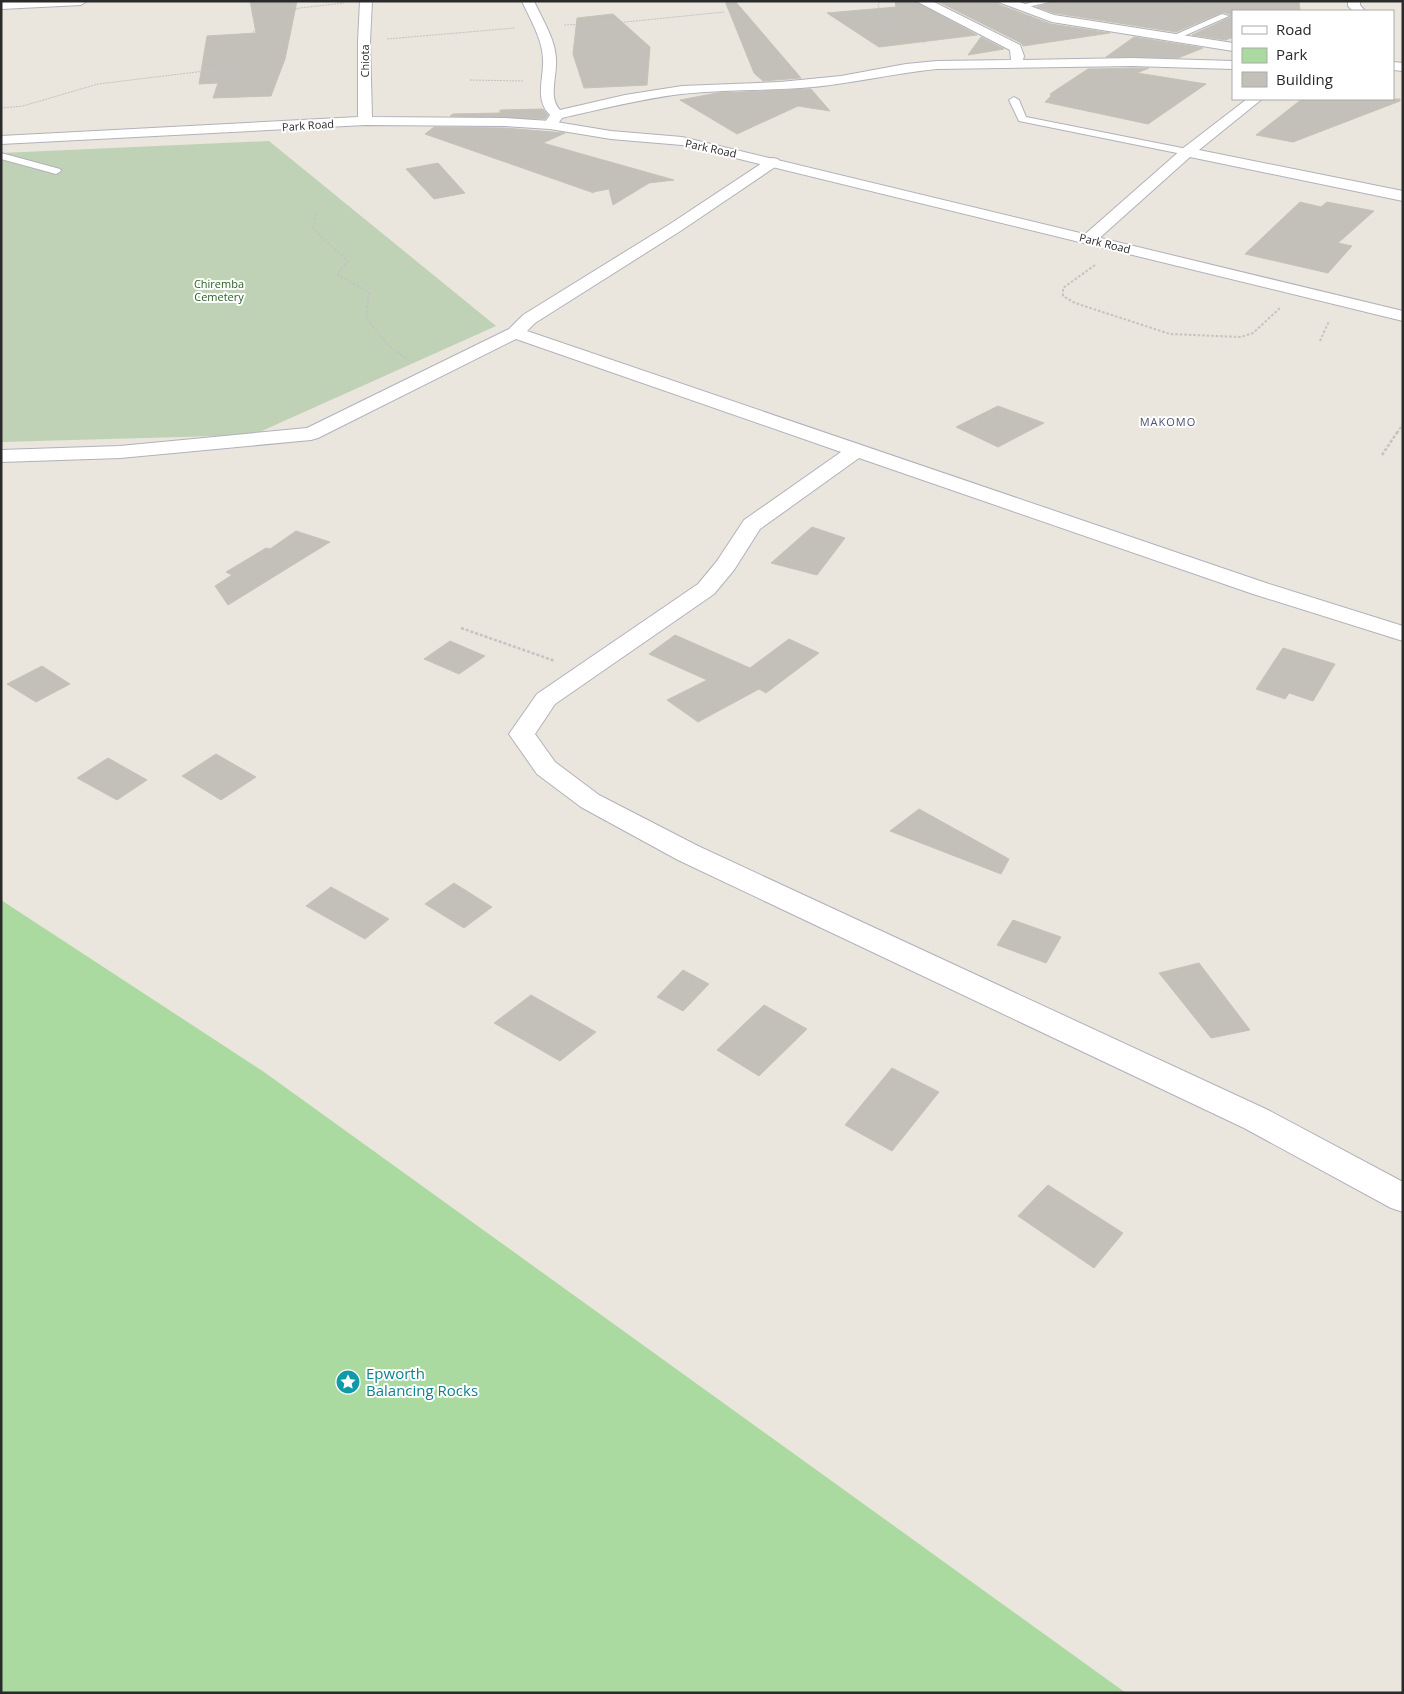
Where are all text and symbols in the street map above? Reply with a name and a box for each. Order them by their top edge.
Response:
legend [1232,10,1394,100]
text: Road [1276,19,1312,39]
street label: Chiota [357,44,372,78]
text: Park [1276,44,1307,64]
text: Building [1276,69,1333,89]
street label: Park Road [281,116,335,134]
street label: Park Road [684,135,738,161]
street label: Park Road [1078,229,1132,257]
park label: Chiremba Cemetery [194,276,244,304]
district label: MAKOMO [1140,414,1196,429]
place label: Epworth Balancing Rocks [366,1363,478,1400]
place icon: Epworth Balancing Rocks [335,1369,361,1395]

